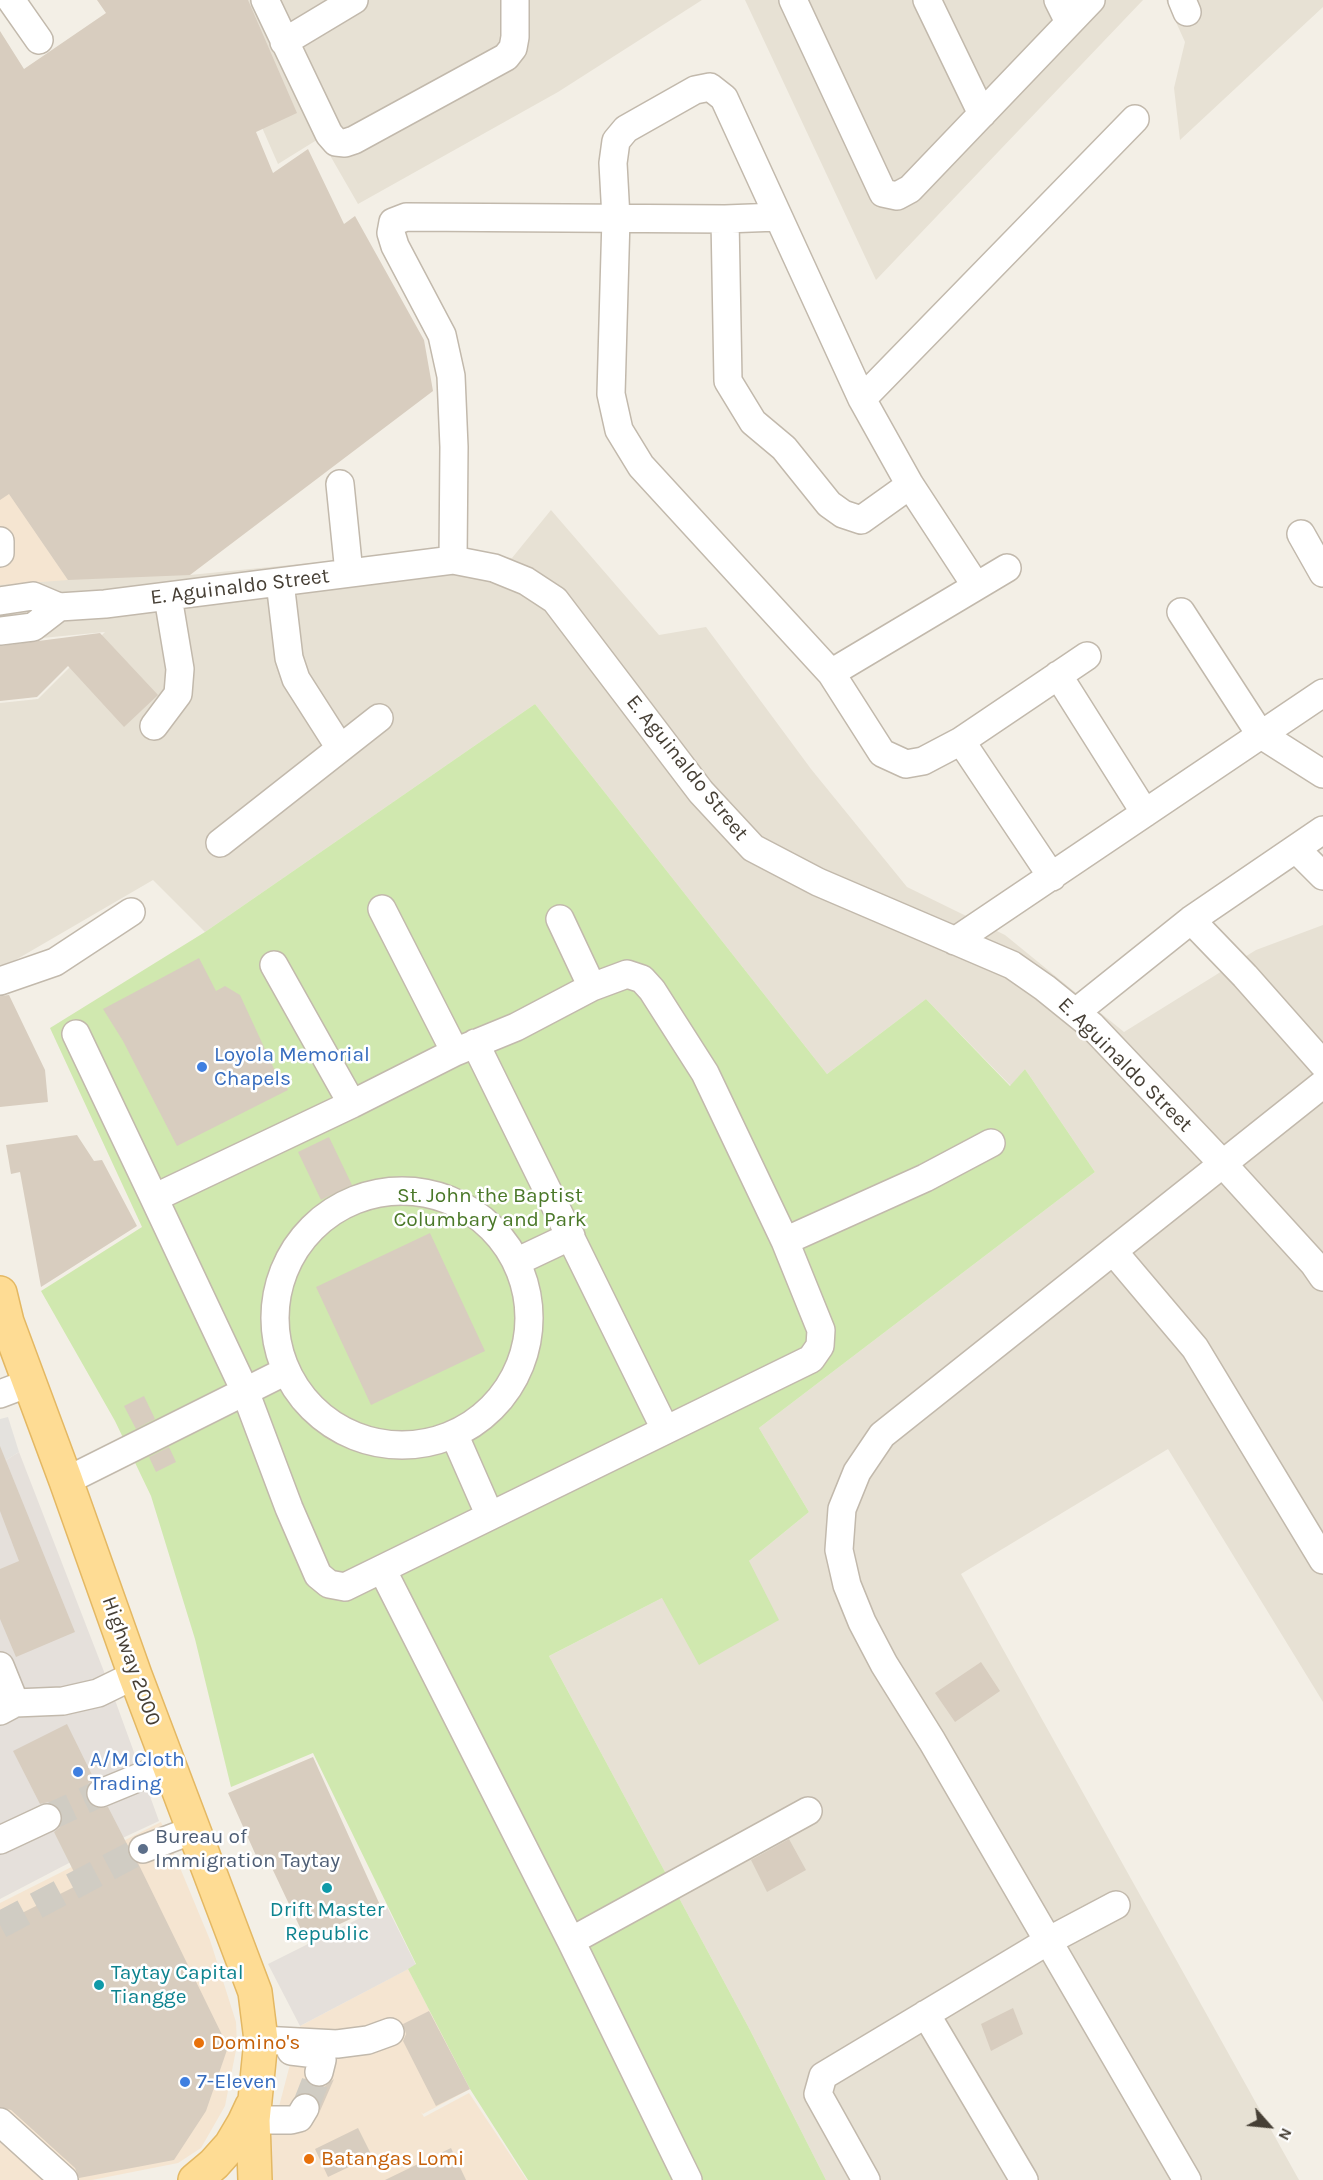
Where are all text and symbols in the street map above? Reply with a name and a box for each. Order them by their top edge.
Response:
street label: E. Aguinaldo Street [149,564,331,610]
street label: E. Aguinaldo Street [621,690,753,846]
street label: E. Aguinaldo Street [1052,992,1198,1138]
place label: Loyola Memorial Chapels [214,1042,370,1092]
marker: Loyola Memorial Chapels [195,1060,209,1074]
park label: St. John the Baptist Columbary and Park [393,1183,587,1233]
street label: Highway 2000 [96,1593,166,1729]
place label: A/M Cloth Trading [90,1747,185,1797]
marker: A/M Cloth Trading [71,1765,85,1779]
place label: Bureau of Immigration Taytay [155,1824,340,1874]
marker: Bureau of Immigration Taytay [136,1842,150,1856]
marker: Drift Master Republic [320,1881,334,1895]
place label: Drift Master Republic [270,1897,384,1947]
place label: Taytay Capital Tiangge [111,1960,244,2010]
marker: Taytay Capital Tiangge [92,1978,106,1992]
place label: Domino's [211,2030,300,2056]
marker: Domino's [192,2036,206,2050]
place label: 7-Eleven [197,2069,277,2095]
marker: 7-Eleven [178,2075,192,2089]
north arrow [1239,2096,1299,2156]
text: N [1274,2125,1297,2144]
place label: Batangas Lomi [321,2146,464,2172]
marker: Batangas Lomi [302,2152,316,2166]

